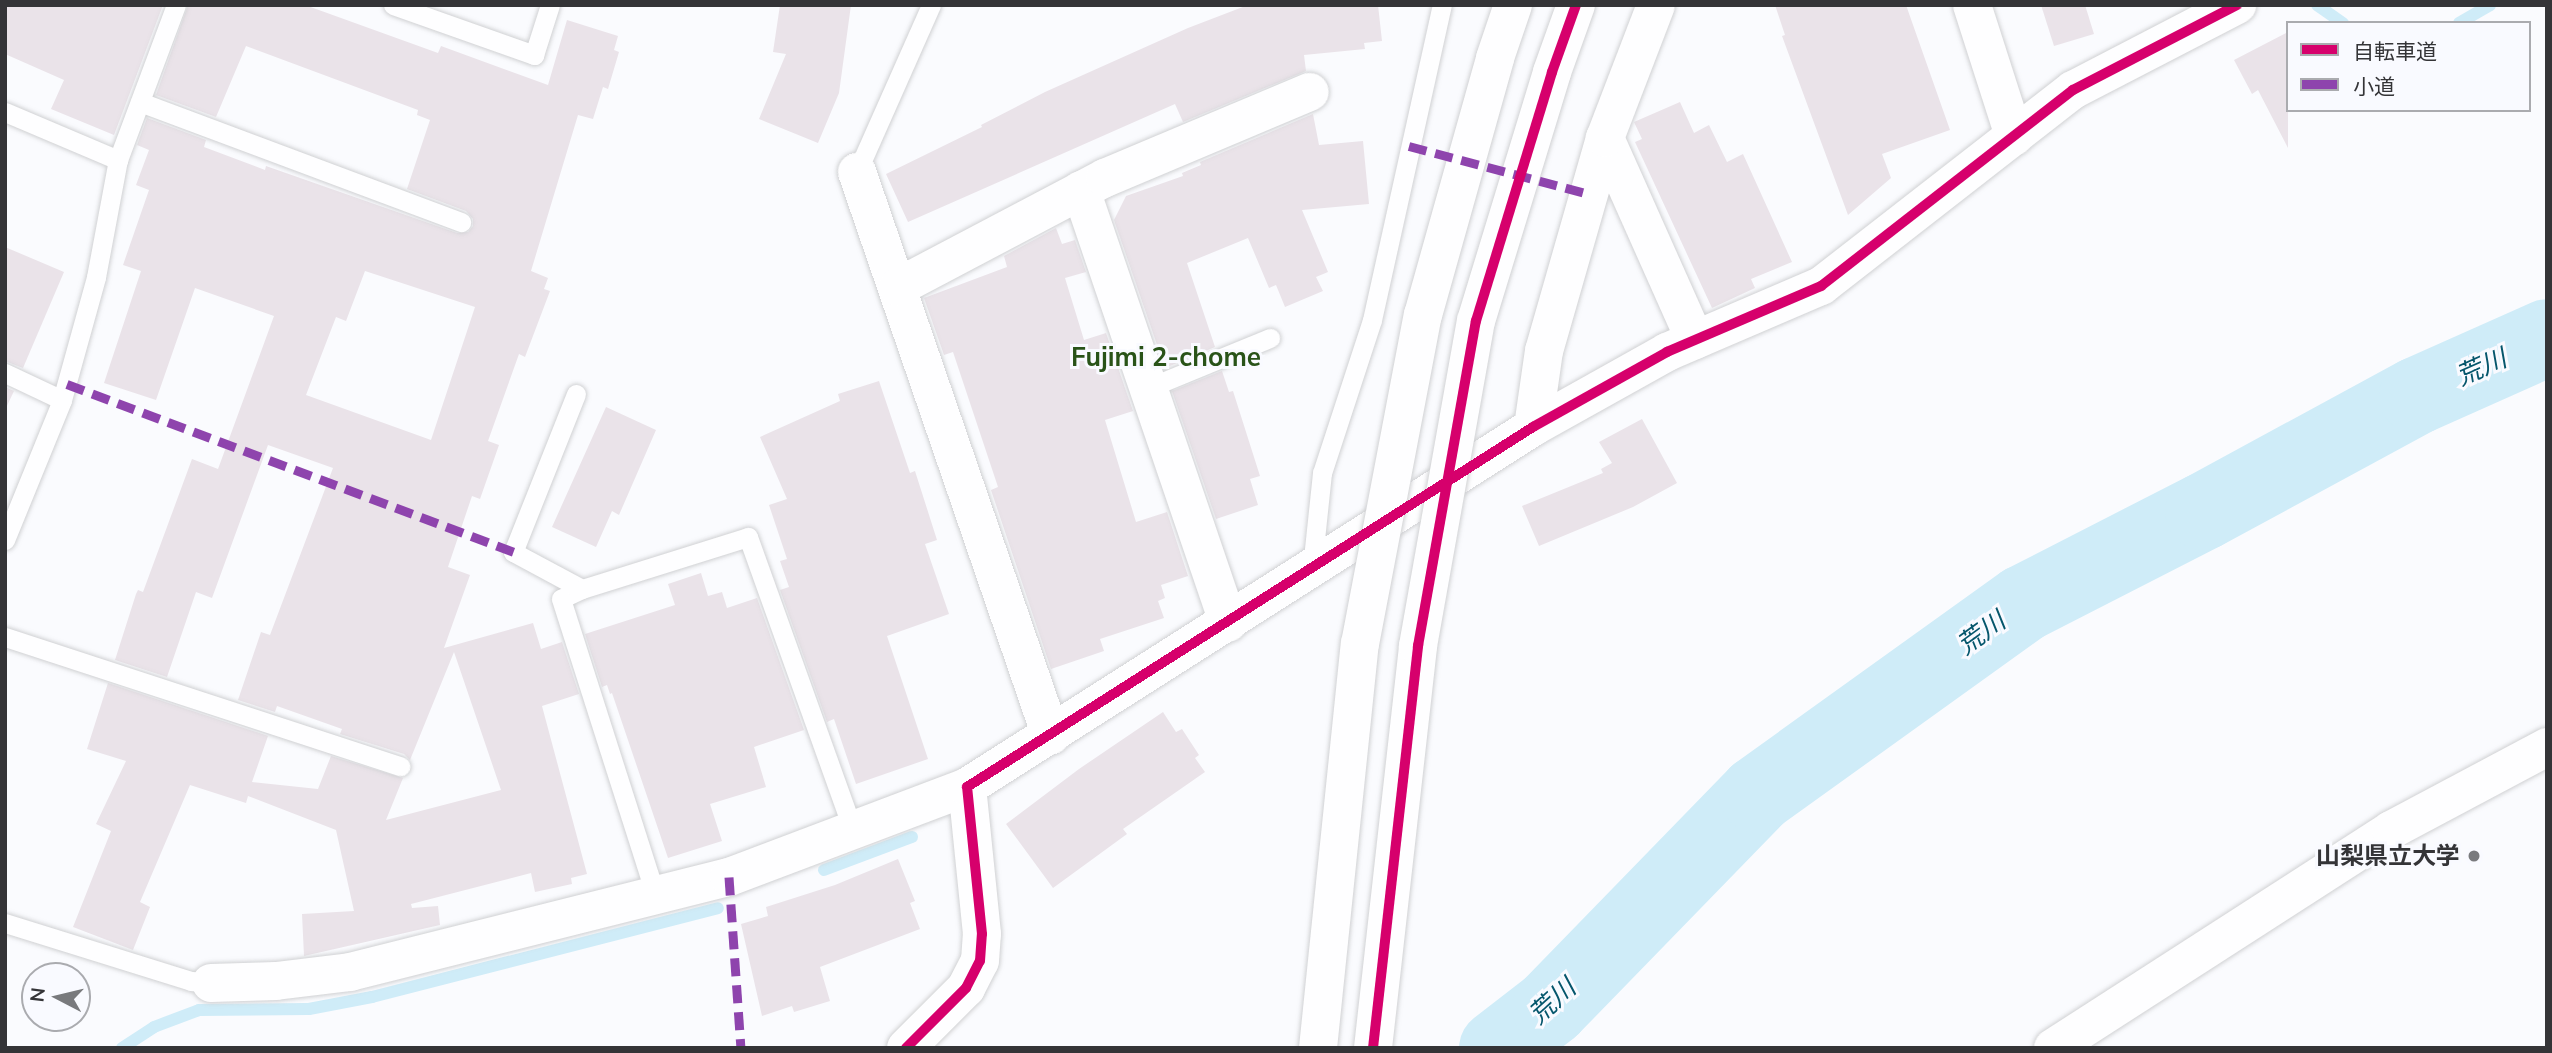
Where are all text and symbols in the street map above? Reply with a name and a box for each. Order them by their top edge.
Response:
legend [2286,21,2531,112]
text: 自転車道 [2353,38,2437,64]
text: 小道 [2353,73,2395,99]
district label: Fujimi 2-chome [1071,341,1261,373]
water label: 荒川 [2451,342,2511,392]
water label: 荒川 [1951,605,2011,661]
place label: 山梨県立大学 [2316,842,2460,870]
marker: 山梨県立大学 [2466,848,2482,864]
north arrow [21,962,91,1032]
water label: 荒川 [1522,972,1582,1030]
text: N [24,986,50,1003]

